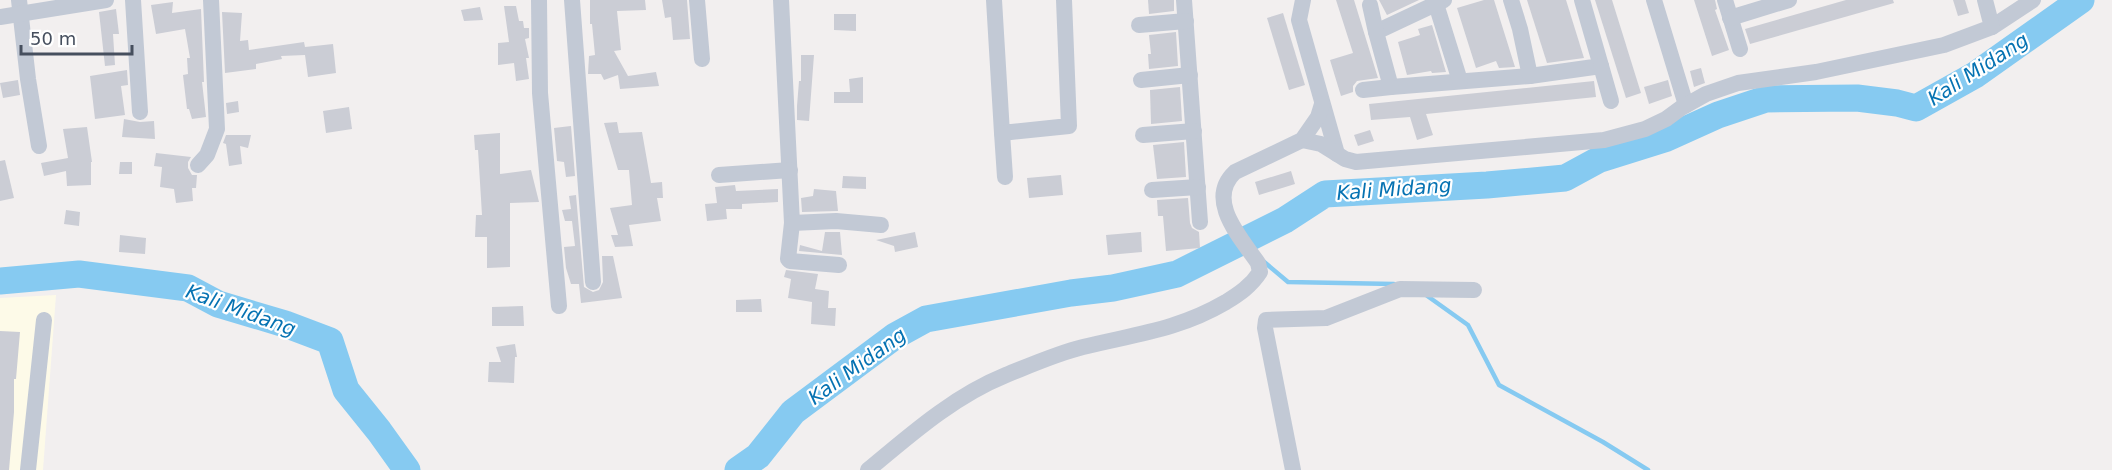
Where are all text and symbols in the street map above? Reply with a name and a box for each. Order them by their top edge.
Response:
scale bar [21,18,132,56]
text: 50 m [30,28,76,49]
water label: Kali Midang [1923,28,2033,110]
water label: Kali Midang [1336,173,1452,205]
water label: Kali Midang [183,279,299,341]
water label: Kali Midang [803,322,911,410]

